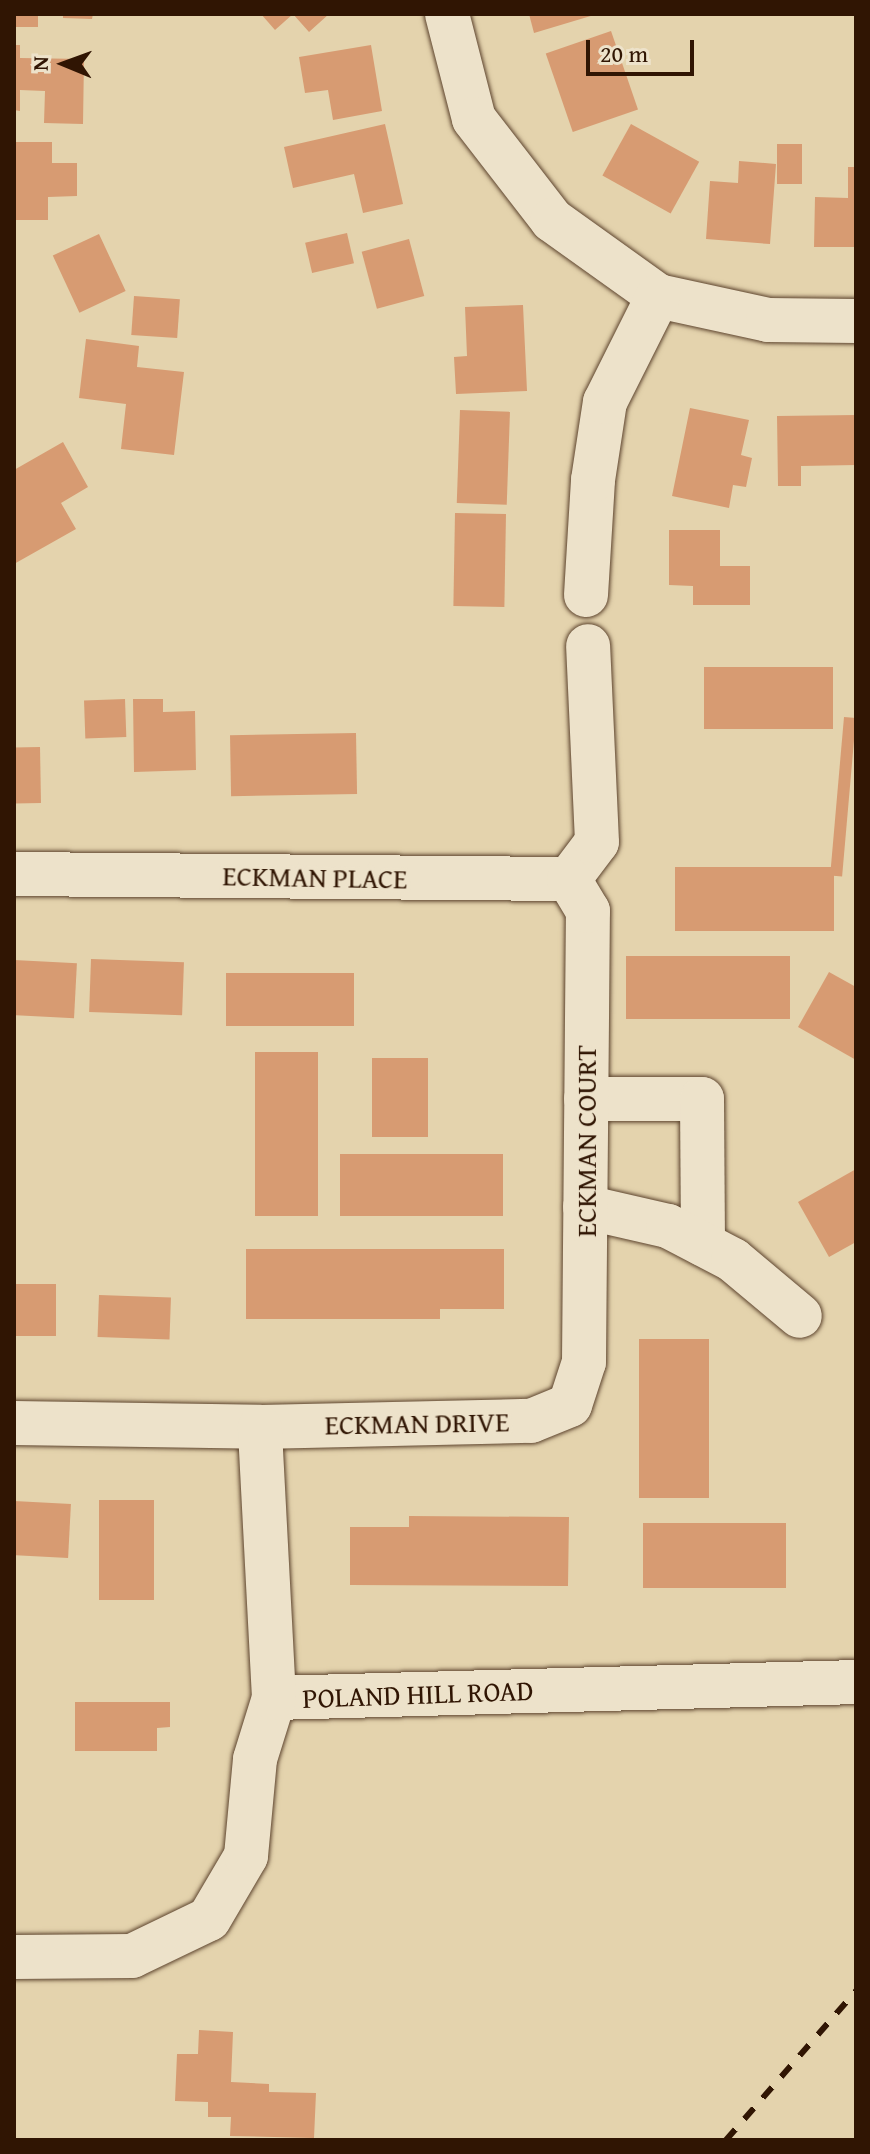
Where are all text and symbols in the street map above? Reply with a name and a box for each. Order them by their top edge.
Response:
north arrow [24,24,104,104]
scale bar [590,24,698,74]
text: 20 m [600,36,648,71]
text: N [24,56,56,71]
street label: ECKMAN PLACE [222,859,408,895]
street label: ECKMAN COURT [569,1045,603,1237]
street label: ECKMAN DRIVE [324,1405,510,1441]
street label: POLAND HILL ROAD [302,1673,534,1715]

